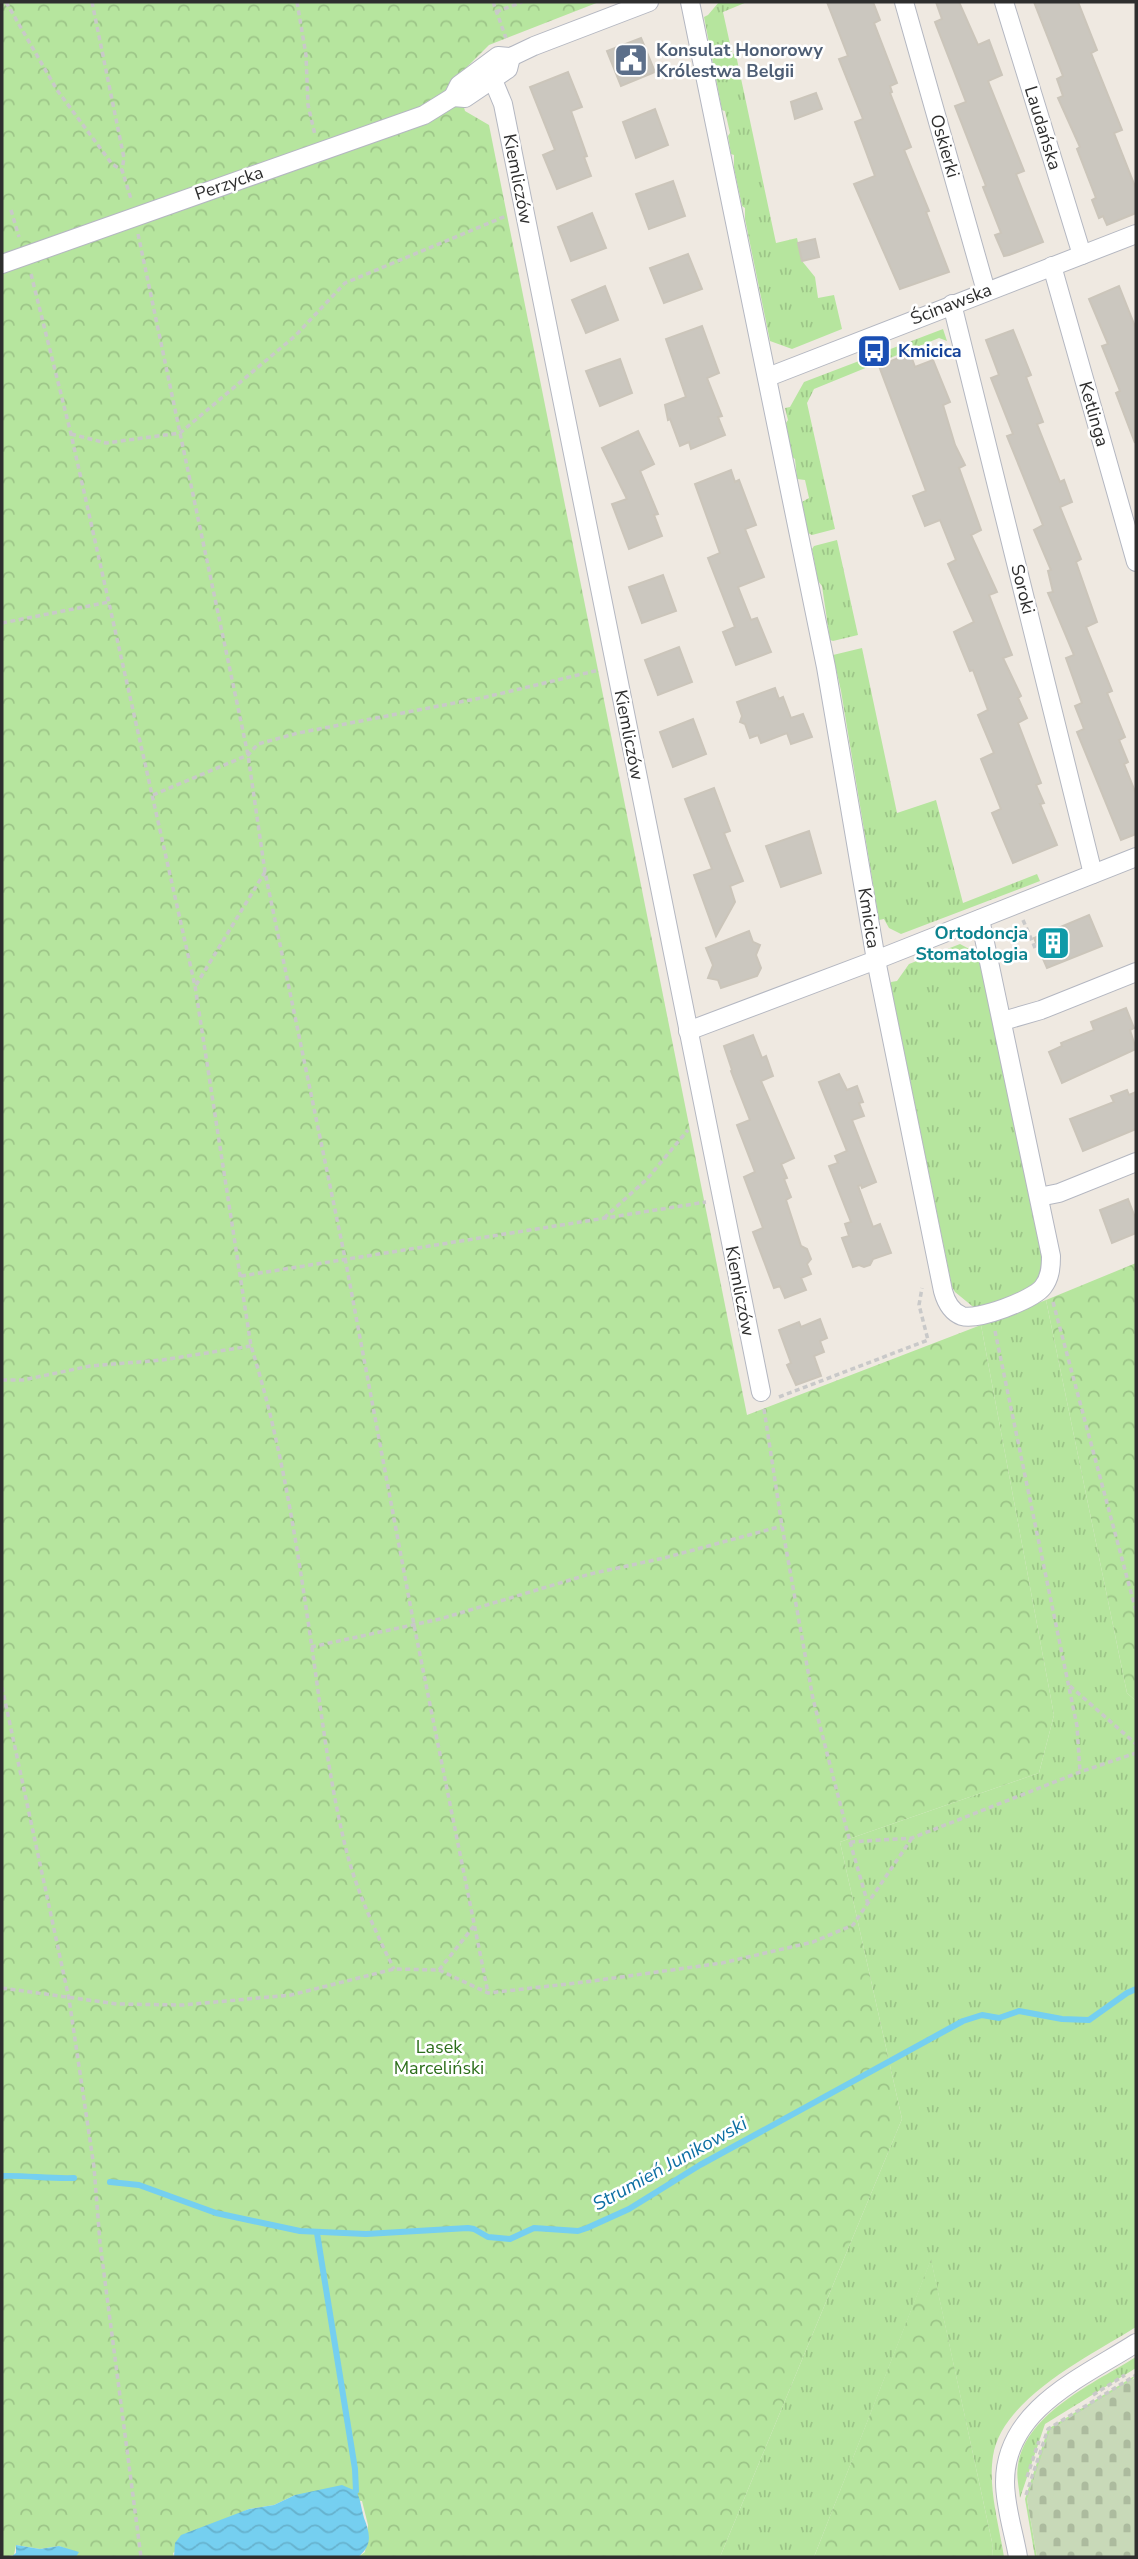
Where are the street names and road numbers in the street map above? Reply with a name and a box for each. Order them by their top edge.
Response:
street label: Laudańska [1019,83,1067,173]
street label: Oskierki [925,112,965,180]
street label: Kiemliczów [497,132,539,226]
street label: Perzycka [191,160,267,206]
street label: Ścinawska [907,278,995,330]
street label: Ketlinga [1073,379,1115,449]
street label: Soroki [1005,562,1041,616]
street label: Kiemliczów [608,688,650,782]
street label: Kmicica [852,886,886,950]
street label: Kiemliczów [719,1244,761,1338]

